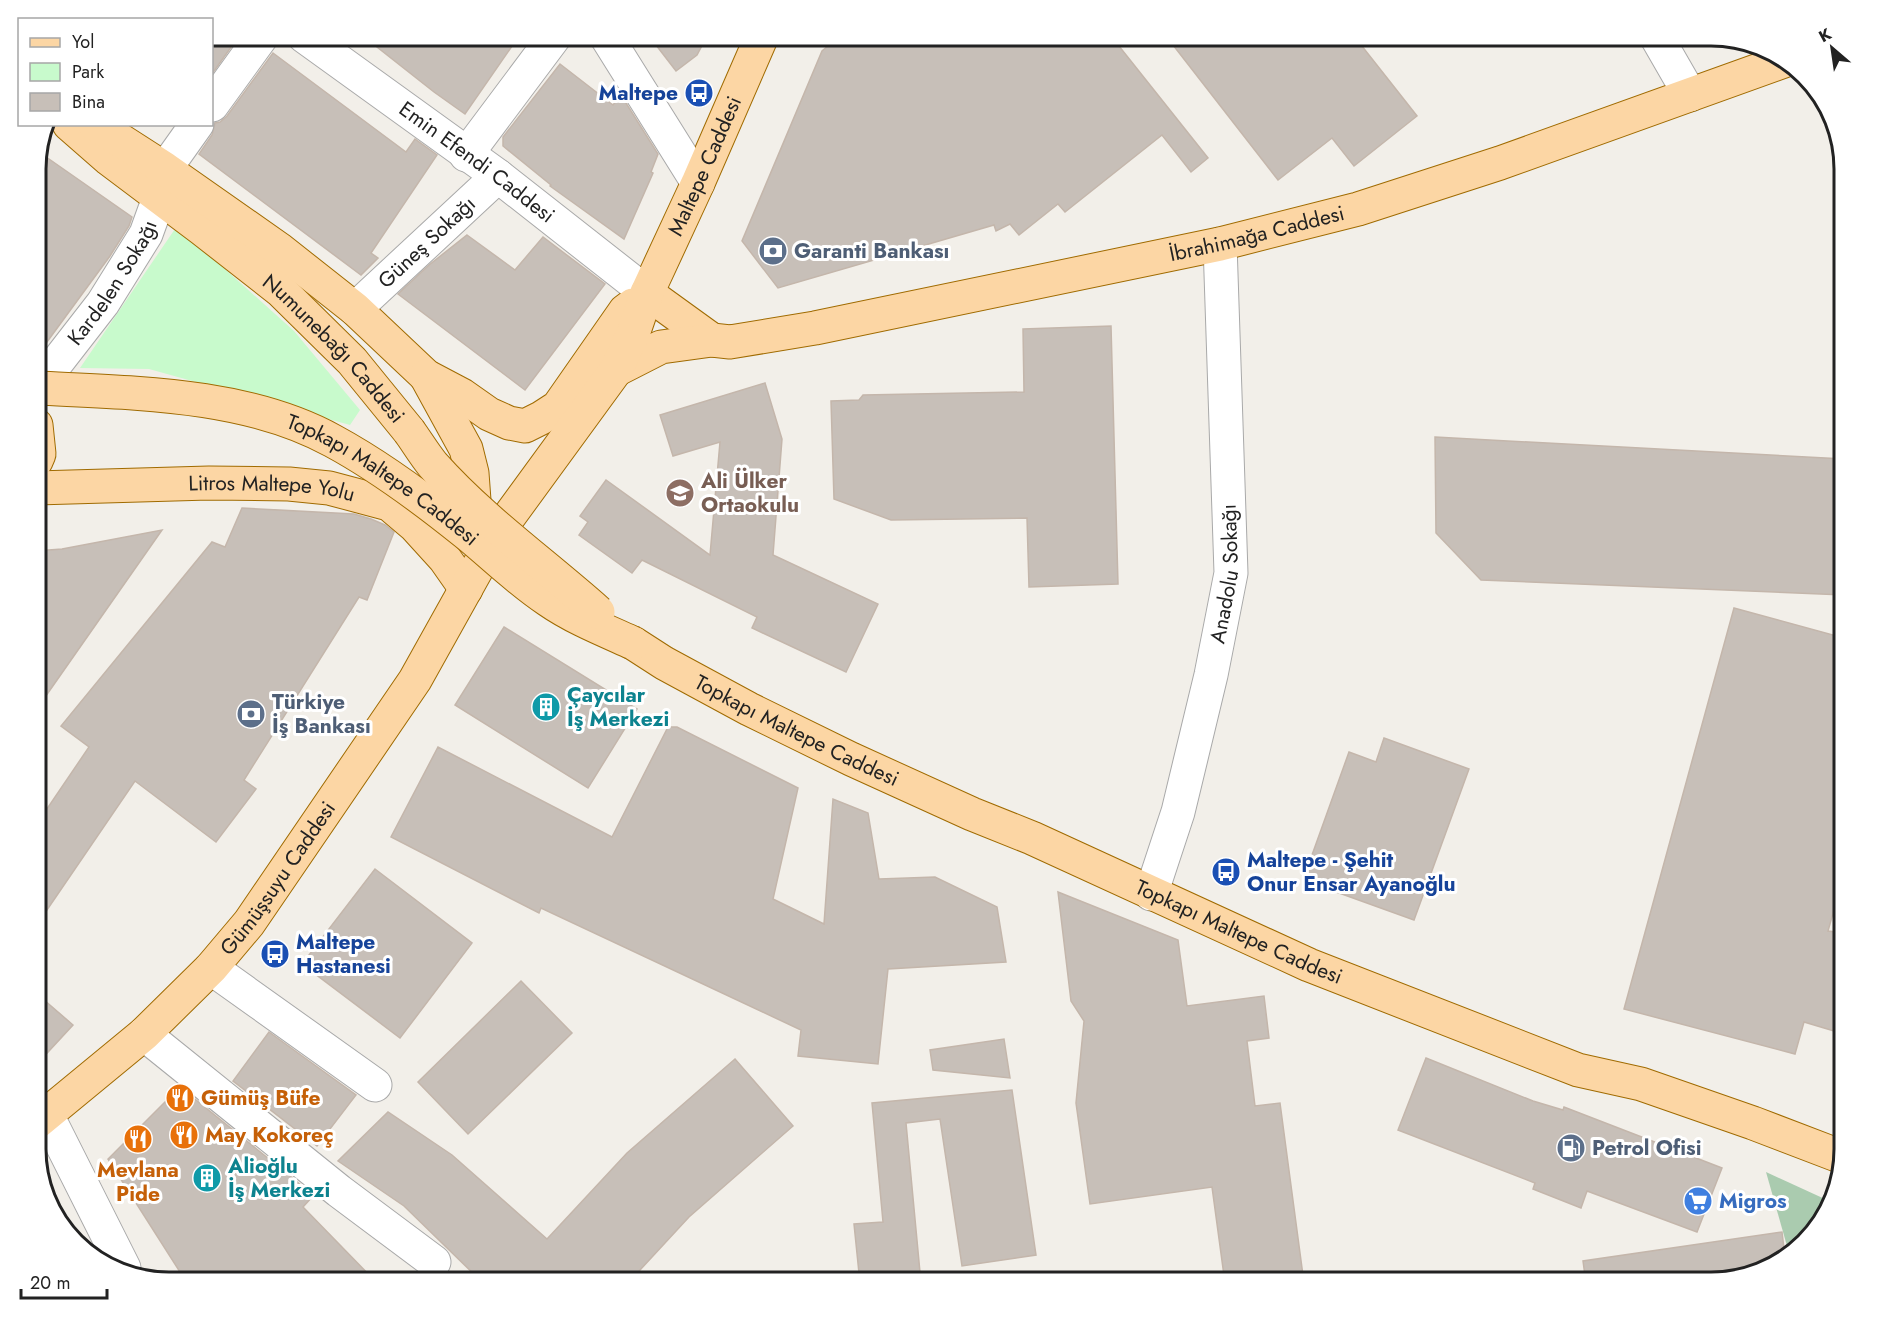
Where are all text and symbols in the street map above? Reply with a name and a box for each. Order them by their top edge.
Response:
legend [18,18,213,126]
north arrow [1802,18,1862,78]
text: K [1815,22,1836,48]
text: Yol [72,29,94,55]
text: Park [72,59,104,85]
bus stop icon: Maltepe [683,77,715,109]
place label: Maltepe [599,78,678,108]
text: Bina [72,89,105,115]
street label: Maltepe Caddesi [660,91,749,241]
street label: Emin Efendi Caddesi [393,94,561,230]
street label: Güneş Sokağı [371,189,482,295]
street label: İbrahimağa Caddesi [1167,198,1347,269]
street label: Kardelen Sokağı [60,216,165,352]
bank icon: Garanti Bankası [757,235,789,267]
place label: Garanti Bankası [794,236,949,266]
street label: Numunebağı Caddesi [256,267,412,430]
street label: Topkapı Maltepe Caddesi [283,407,485,553]
place label: Ali Ülker Ortaokulu [700,466,799,520]
street label: Litros Maltepe Yolu [188,468,358,509]
school or university icon: Ali Ülker Ortaokulu [664,477,696,509]
street label: Anadolu Sokağı [1203,504,1246,646]
street label: Topkapı Maltepe Caddesi [689,667,904,794]
place label: Çaycılar İş Merkezi [567,680,669,734]
place label: Türkiye İş Bankası [272,687,371,741]
building icon: Çaycılar İş Merkezi [530,691,562,723]
bank icon: Türkiye İş Bankası [235,698,267,730]
street label: Gümüşsuyu Caddesi [213,795,343,962]
place label: Maltepe - Şehit Onur Ensar Ayanoğlu [1247,845,1456,899]
bus stop icon: Maltepe - Şehit Onur Ensar Ayanoğlu [1210,856,1242,888]
street label: Topkapı Maltepe Caddesi [1130,872,1347,992]
place label: Maltepe Hastanesi [296,927,391,981]
bus stop icon: Maltepe Hastanesi [259,938,291,970]
restaurant icon: Gümüş Büfe [164,1082,196,1114]
place label: Gümüş Büfe [201,1083,321,1113]
restaurant icon: May Kokoreç [168,1119,200,1151]
place label: May Kokoreç [205,1120,334,1150]
restaurant icon: Mevlana Pide [122,1123,154,1155]
fuel station icon: Petrol Ofisi [1555,1132,1587,1164]
place label: Petrol Ofisi [1592,1133,1701,1163]
place label: Alioğlu İş Merkezi [227,1151,330,1205]
place label: Mevlana Pide [97,1155,179,1209]
building icon: Alioğlu İş Merkezi [191,1162,223,1194]
supermarket icon: Migros [1682,1185,1714,1217]
place label: Migros [1719,1186,1787,1216]
scale bar [21,1262,106,1300]
text: 20 m [30,1270,70,1296]

